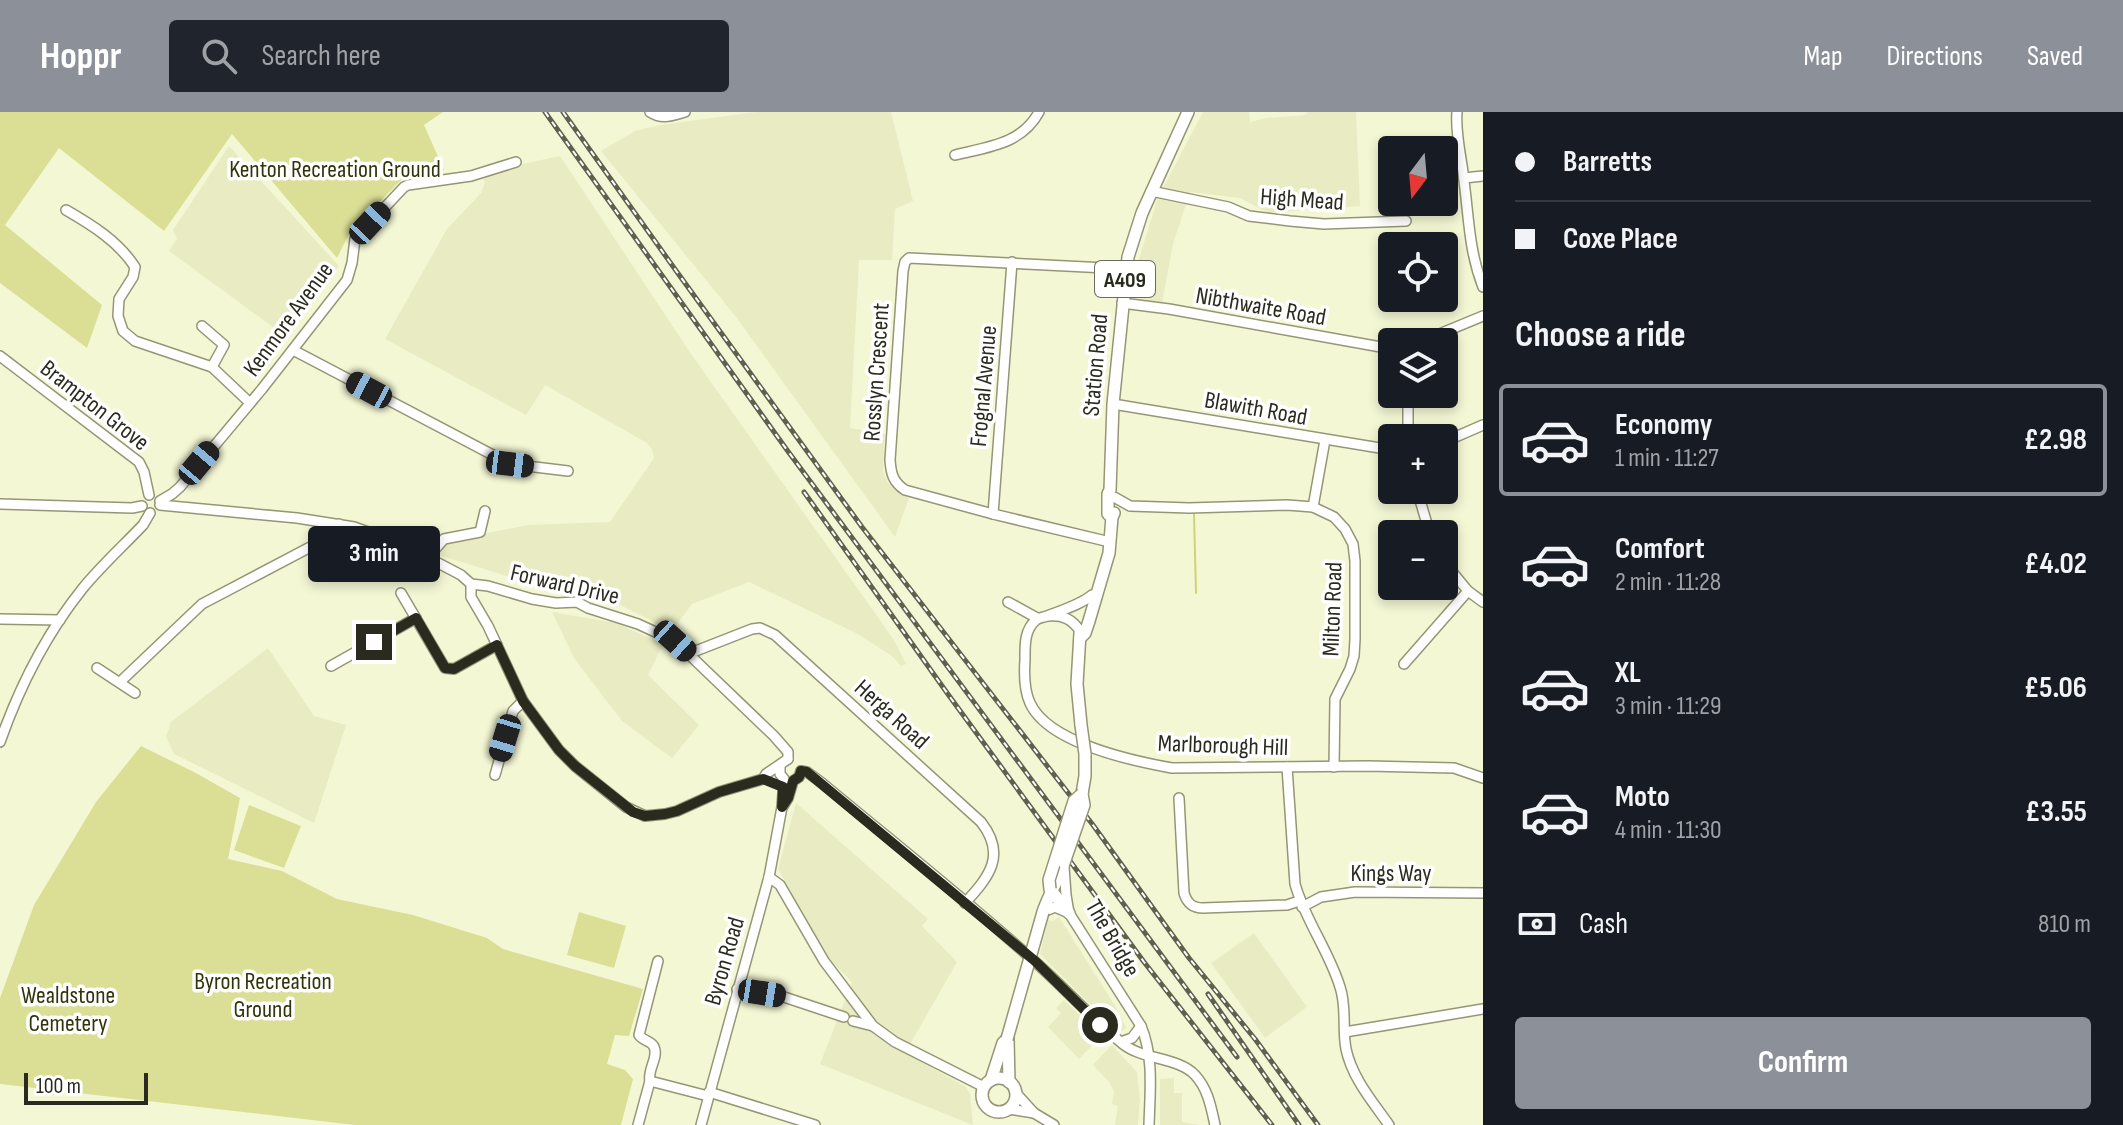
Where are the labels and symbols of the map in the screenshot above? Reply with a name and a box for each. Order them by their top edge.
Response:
north arrow [1378,136,1458,216]
park label: Kenton Recreation Ground [229,155,441,184]
street label: High Mead [1259,182,1345,217]
car [345,197,395,249]
street label: Kenmore Avenue [237,256,340,382]
road number: A409 [1095,261,1155,297]
street label: Nibthwaite Road [1194,281,1328,332]
street label: Rosslyn Crescent [857,302,896,442]
street label: Station Road [1077,313,1114,417]
street label: Frognal Avenue [964,324,1003,448]
street label: Brampton Grove [35,354,155,457]
car [342,368,396,412]
street label: Blawith Road [1202,385,1309,432]
car [174,437,224,489]
car [485,449,535,479]
callout: 3 min [308,526,440,582]
street label: Forward Drive [508,558,622,611]
street label: Milton Road [1316,561,1349,657]
car [649,616,701,666]
route end [356,624,392,660]
street label: Herga Road [848,673,935,755]
car [487,712,523,764]
street label: Marlborough Hill [1157,729,1289,762]
street label: Kings Way [1351,859,1431,888]
street label: The Bridge [1079,894,1146,982]
street label: Byron Road [698,914,751,1009]
park label: Byron Recreation Ground [194,967,332,1024]
car [736,977,788,1009]
park label: Wealdstone Cemetery [21,981,115,1038]
route start [1082,1007,1118,1043]
scale bar [24,1069,148,1105]

